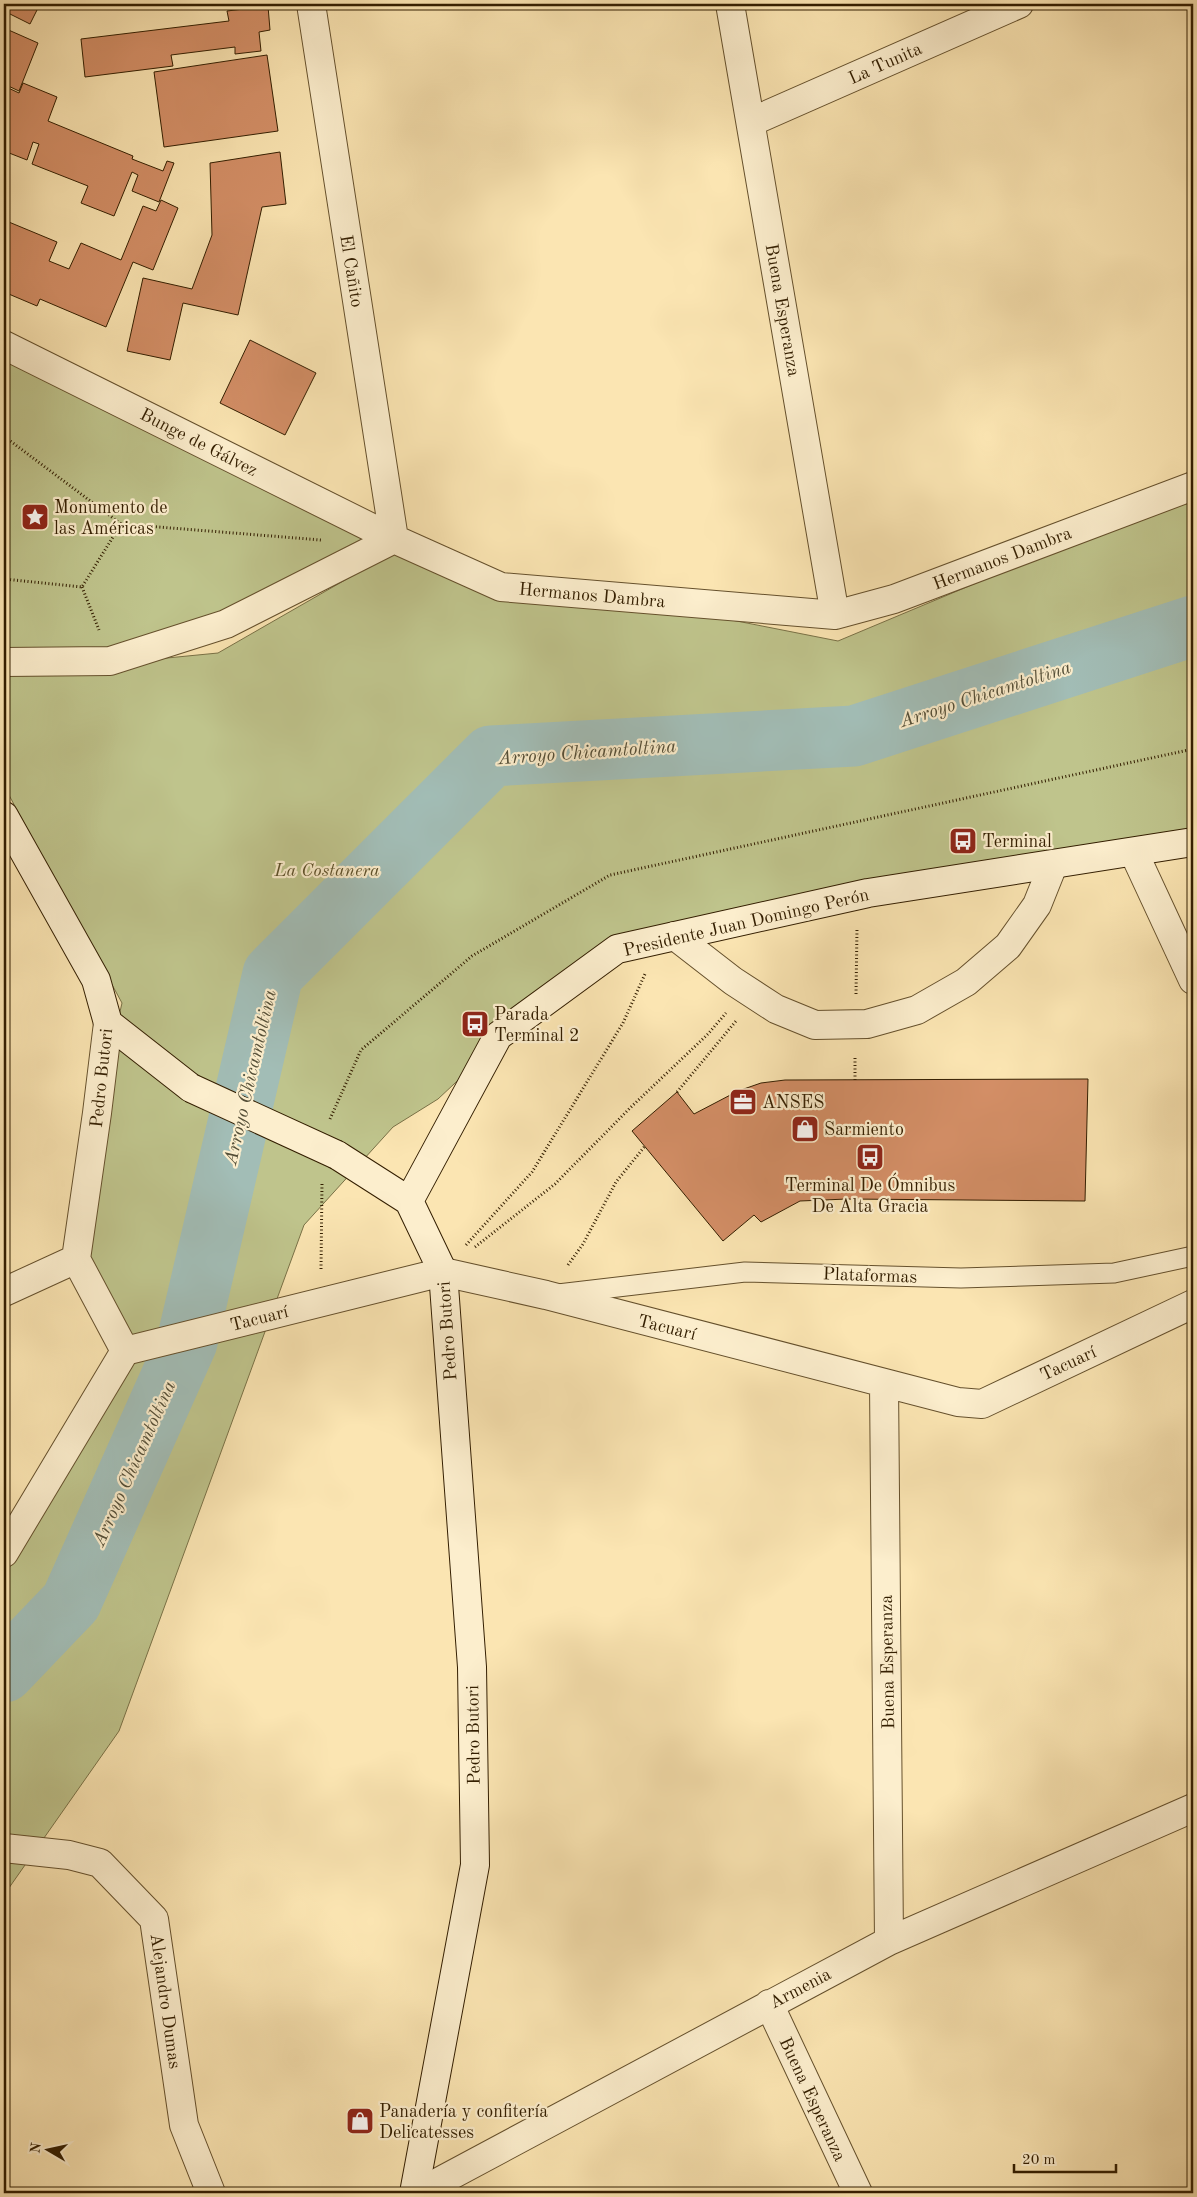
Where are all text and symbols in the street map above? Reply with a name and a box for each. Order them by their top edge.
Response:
street label: La Tunita [846,40,925,88]
street label: El Cañito [336,234,366,309]
street label: Buena Esperanza [761,242,803,378]
street label: Bunge de Gálvez [137,406,260,480]
place label: Monumento de las Américas [54,499,168,538]
place icon: Monumento de las Américas [20,502,50,532]
street label: Hermanos Dambra [930,524,1074,594]
street label: Hermanos Dambra [518,581,666,611]
water label: Arroyo Chicamtoltina [897,659,1074,732]
water label: Arroyo Chicamtoltina [496,738,677,769]
bus stop icon: Terminal [948,826,978,856]
place label: Terminal [982,833,1052,851]
park label: La Costanera [273,862,380,880]
street label: Presidente Juan Domingo Perón [622,886,871,960]
water label: Arroyo Chicamtoltina [222,988,281,1168]
place label: Parada Terminal 2 [494,1006,579,1045]
bus stop icon: Parada Terminal 2 [460,1009,490,1039]
street label: Pedro Butori [88,1027,116,1129]
office icon: ANSES [728,1087,758,1117]
place label: ANSES [762,1094,824,1112]
shop icon: Sarmiento [790,1114,820,1144]
place label: Sarmiento [824,1121,904,1139]
bus stop icon: Terminal De Ómnibus De Alta Gracia [855,1142,885,1172]
place label: Terminal De Ómnibus De Alta Gracia [785,1172,955,1216]
street label: Plataformas [822,1265,918,1287]
street label: Pedro Butori [436,1280,460,1381]
street label: Tacuarí [228,1303,290,1335]
street label: Tacuarí [636,1312,698,1344]
street label: Tacuarí [1038,1343,1099,1385]
water label: Arroyo Chicamtoltina [90,1378,180,1551]
street label: Buena Esperanza [878,1594,898,1729]
street label: Pedro Butori [464,1685,484,1785]
street label: Alejandro Dumas [147,1932,183,2070]
street label: Armenia [767,1965,834,2013]
street label: Buena Esperanza [775,2035,849,2164]
place label: Panadería y confitería Delicatesses [379,2103,548,2142]
shop icon: Panadería y confitería Delicatesses [345,2106,375,2136]
north arrow [22,2124,72,2174]
text: N [28,2141,44,2155]
scale bar [1014,2142,1117,2174]
text: 20 m [1022,2153,1056,2168]

